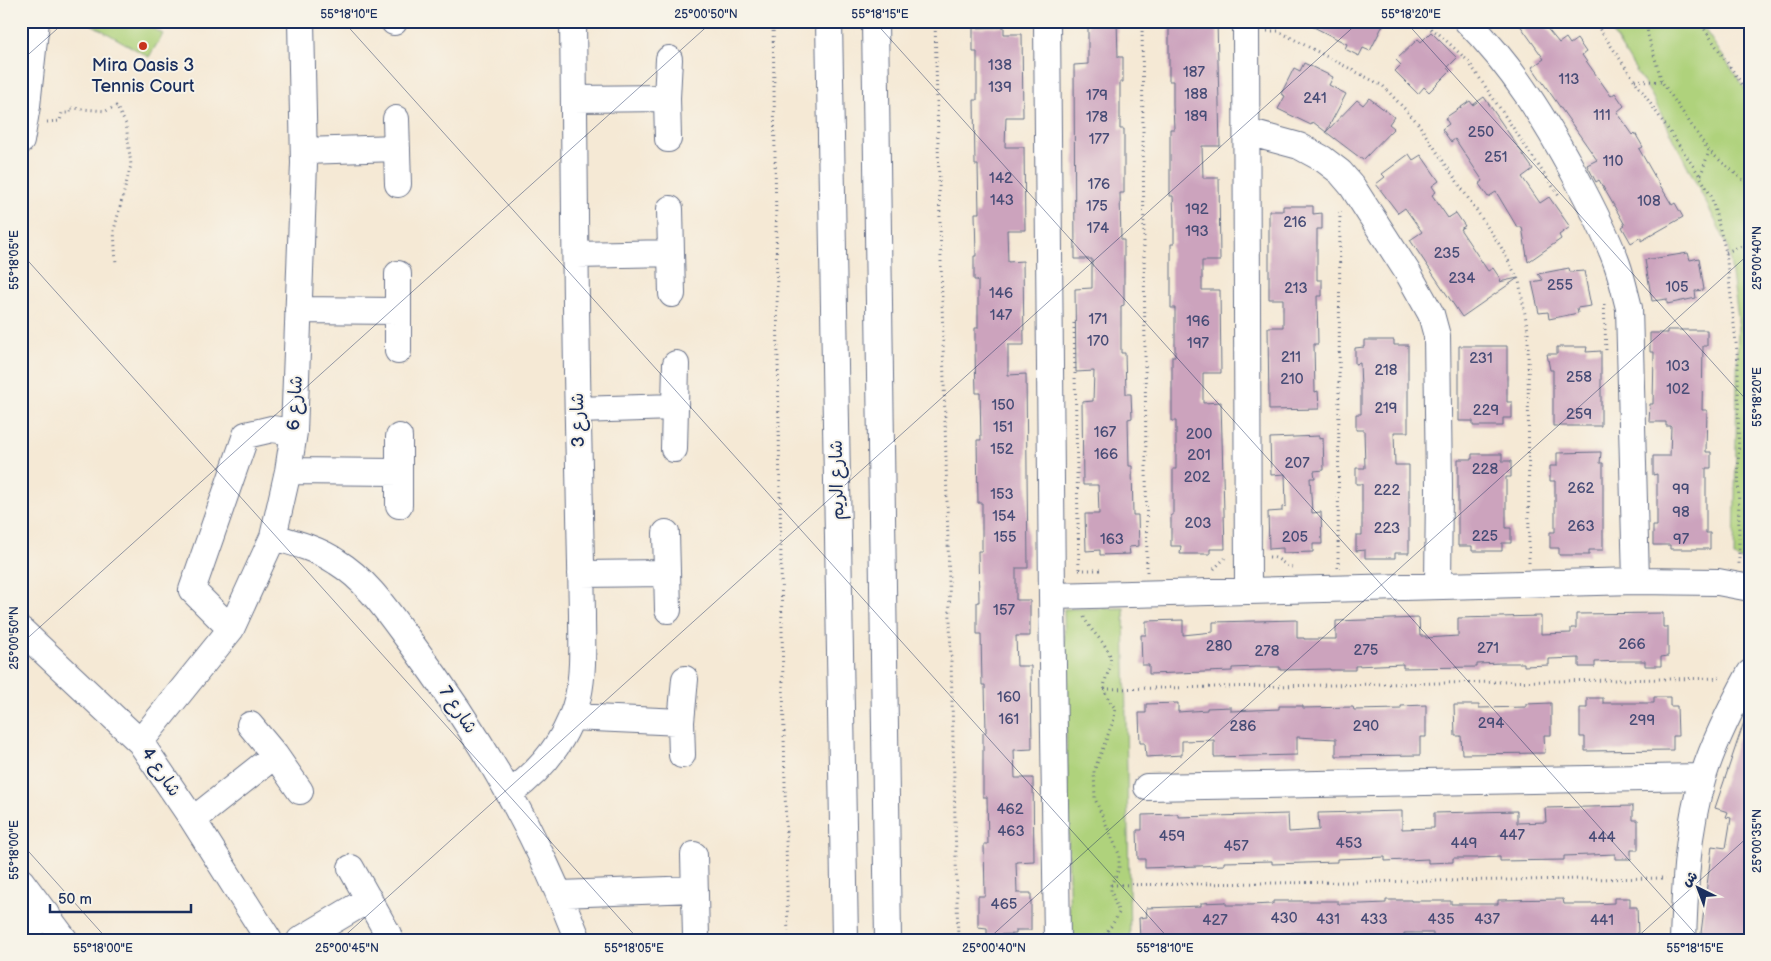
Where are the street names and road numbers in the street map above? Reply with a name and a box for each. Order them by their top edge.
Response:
street label: شارع 6 [283,375,308,431]
street label: شارع 3 [567,392,590,448]
street label: شارع الريم [826,440,851,520]
street label: شارع 7 [434,682,481,738]
street label: شارع 4 [136,743,185,801]

